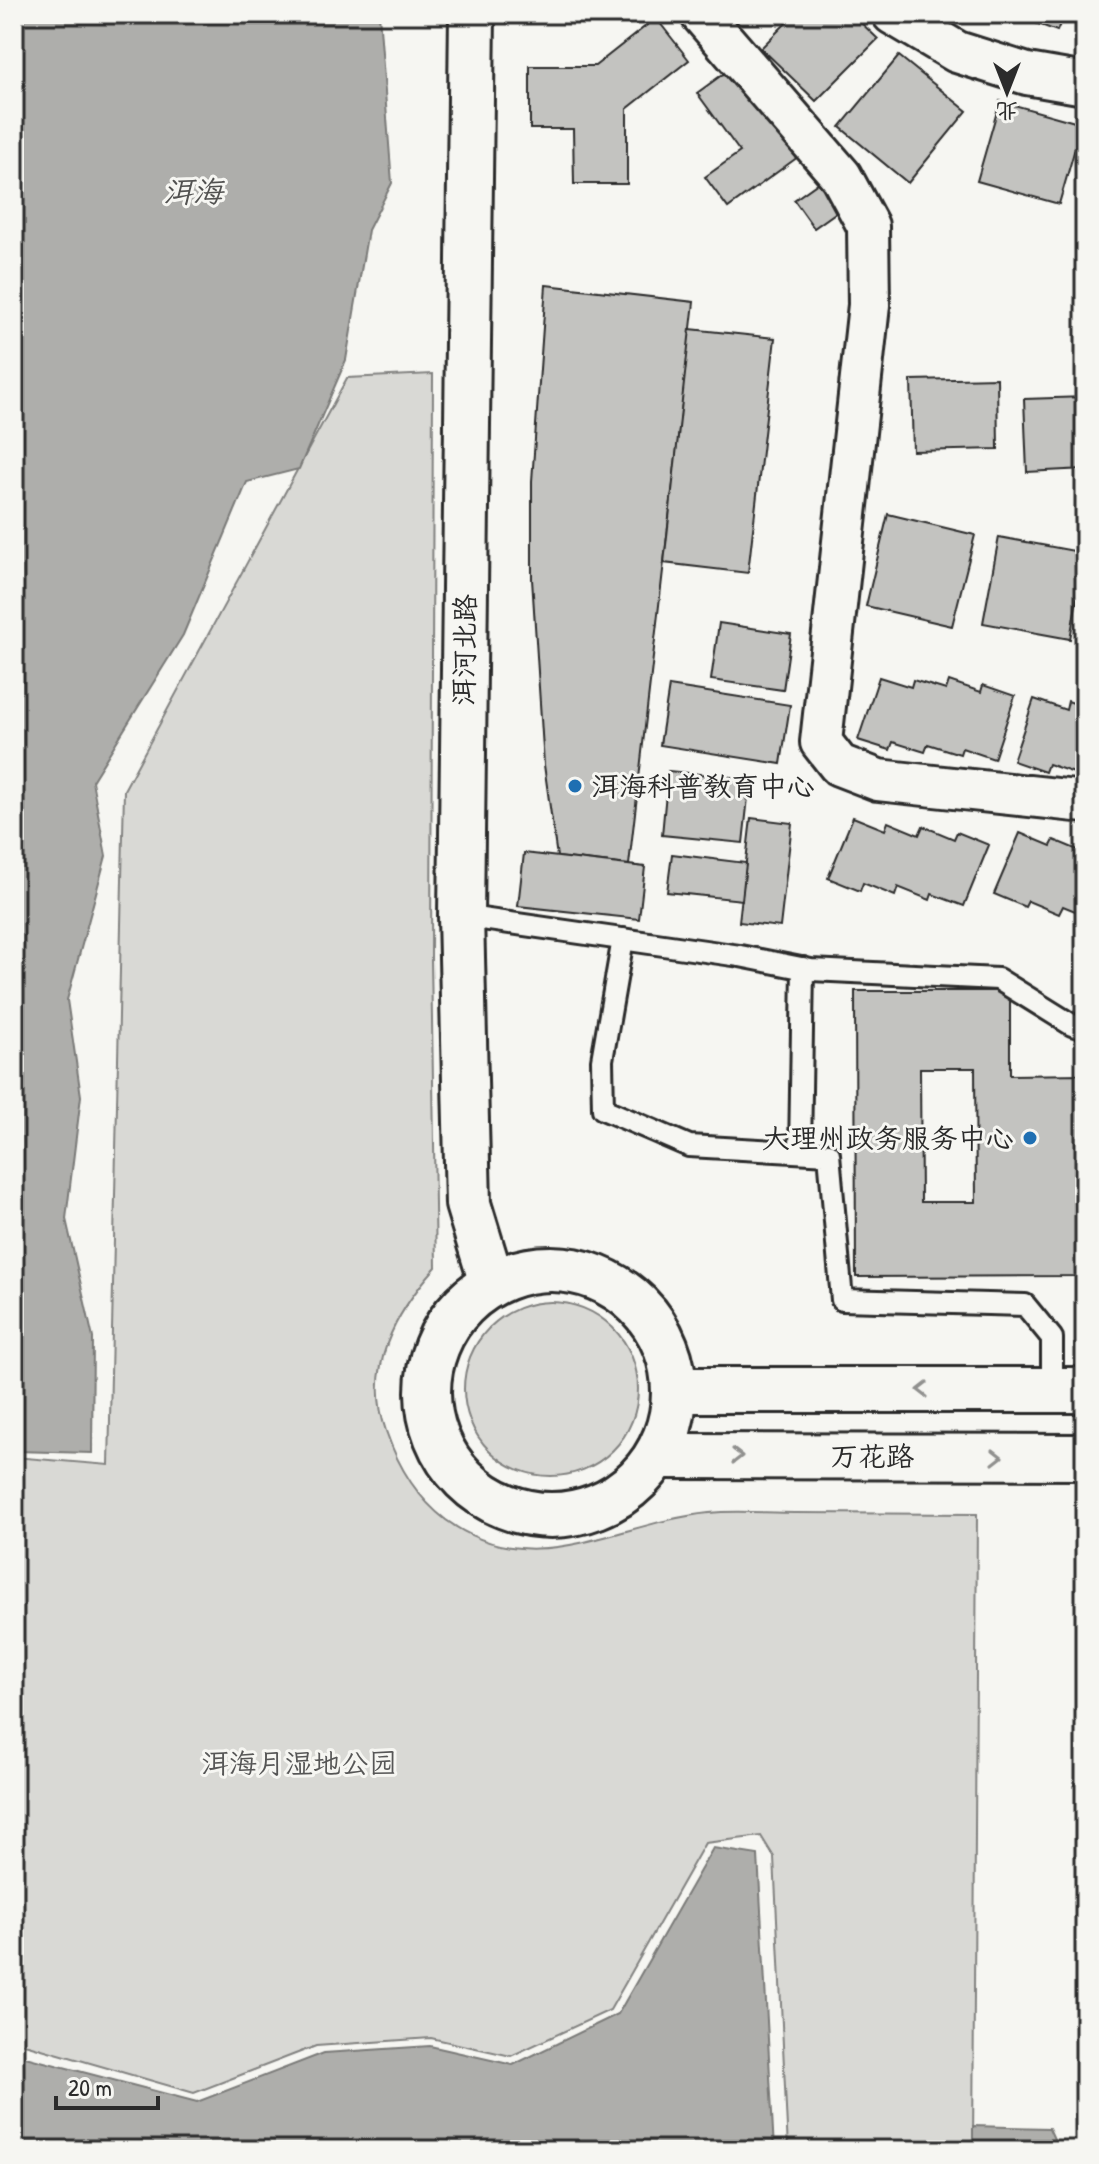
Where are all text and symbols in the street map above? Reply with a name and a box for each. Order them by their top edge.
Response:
north arrow [967,52,1047,132]
text: 北 [996,97,1018,127]
water label: 洱海 [163,171,226,211]
street label: 洱河北路 [444,594,484,706]
place label: 洱海科普教育中心 [591,767,815,805]
marker: 洱海科普教育中心 [566,777,584,795]
place label: 大理州政务服务中心 [762,1119,1014,1157]
marker: 大理州政务服务中心 [1021,1129,1039,1147]
one-way arrow [916,1381,929,1399]
street label: 万花路 [830,1437,914,1475]
one-way arrow [731,1447,744,1465]
one-way arrow [991,1448,1004,1466]
park label: 洱海月湿地公园 [201,1744,397,1782]
scale bar [56,2060,158,2110]
text: 20 m [68,2071,112,2103]

